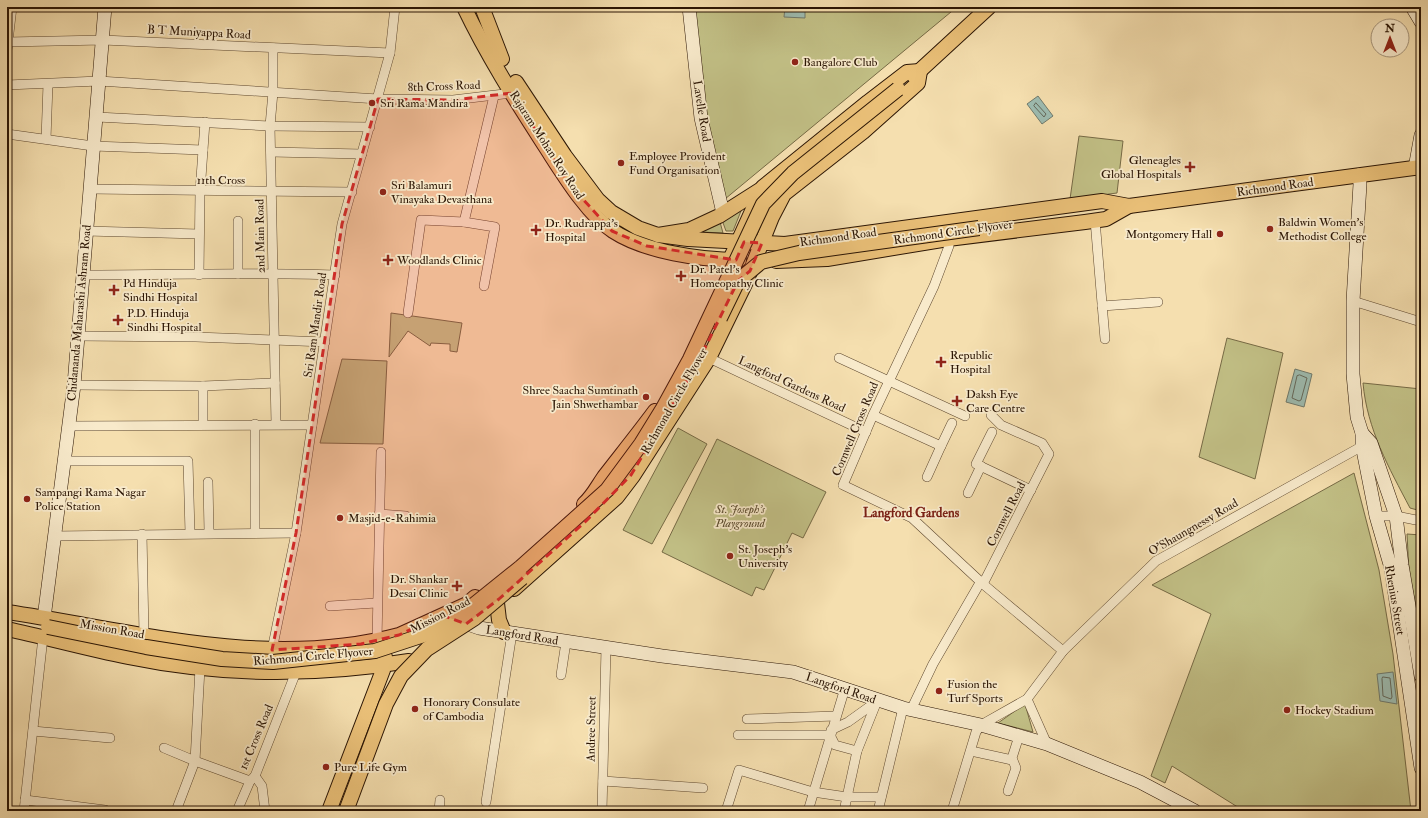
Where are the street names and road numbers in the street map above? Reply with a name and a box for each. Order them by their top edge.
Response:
street label: B T Muniyappa Road [147,22,251,43]
street label: 8th Cross Road [407,78,481,95]
street label: Lavelle Road [689,79,714,143]
street label: Rajaram Mohan Roy Road [506,88,587,203]
street label: 11th Cross [197,173,245,188]
street label: Richmond Road [1236,175,1315,200]
street label: 2nd Main Road [252,199,269,273]
street label: Richmond Circle Flyover [893,217,1014,248]
street label: Chidananda Maharashi Ashram Road [64,224,95,402]
street label: Richmond Road [799,225,878,250]
street label: Sri Ram Mandir Road [301,271,330,379]
street label: Richmond Circle Flyover [638,345,711,457]
street label: Langford Gardens Road [736,353,848,416]
street label: Cornwell Cross Road [829,380,882,479]
street label: Cornwell Road [984,479,1029,549]
street label: O'Shaungnessy Road [1146,496,1241,559]
street label: Rhenius Street [1381,564,1408,636]
street label: Mission Road [408,594,473,637]
street label: Mission Road [78,616,146,643]
street label: Langford Road [485,622,559,649]
street label: Richmond Circle Flyover [253,644,374,669]
street label: Langford Road [804,669,878,708]
street label: Andree Street [583,696,600,763]
street label: 1st Cross Road [236,702,277,772]

